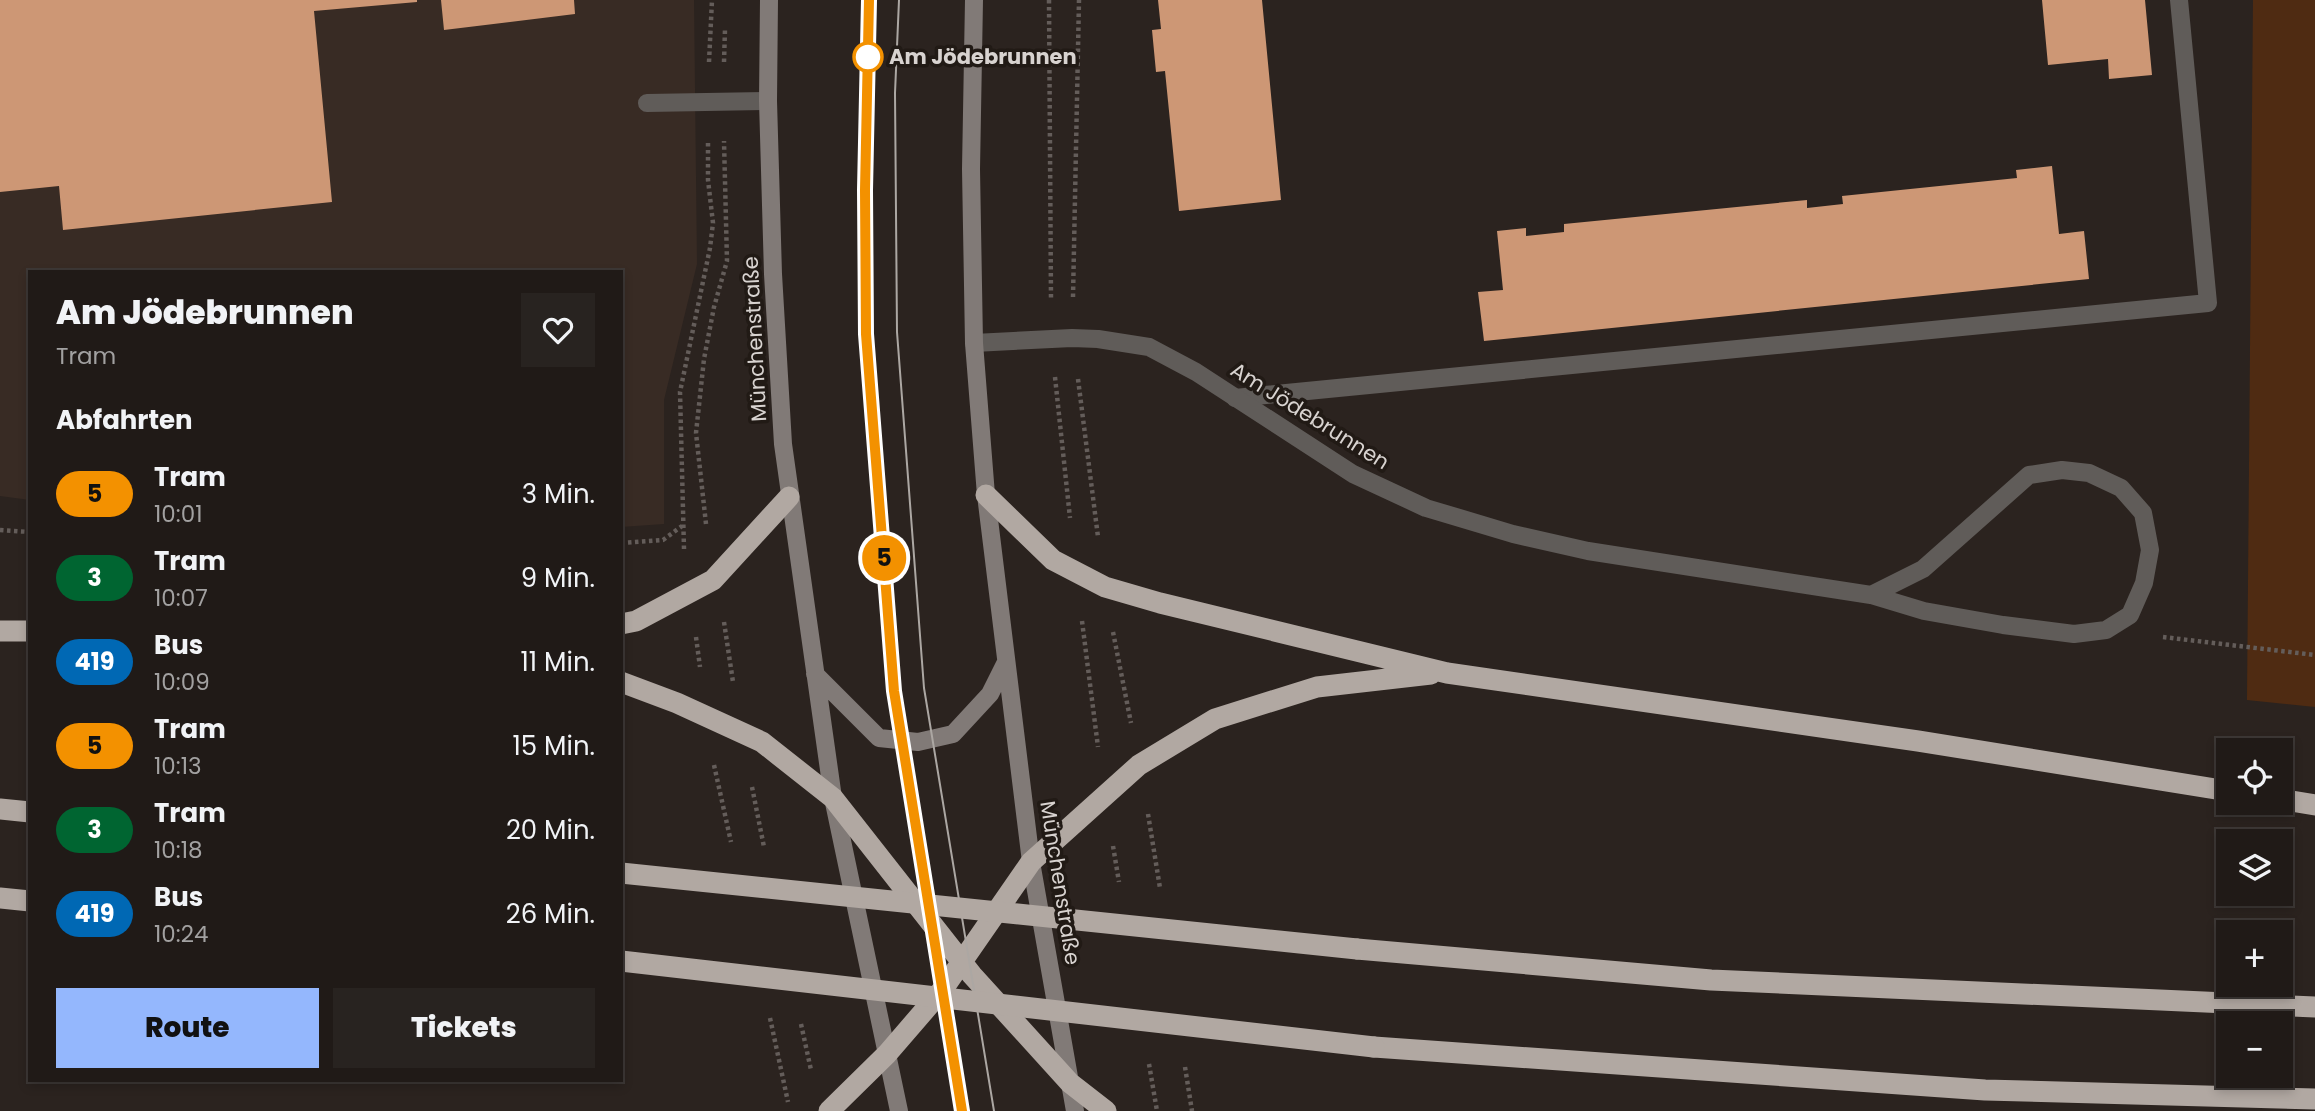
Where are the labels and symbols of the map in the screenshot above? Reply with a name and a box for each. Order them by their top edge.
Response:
marker: Am Jödebrunnen [853,42,883,72]
place label: Am Jödebrunnen [889,42,1077,71]
street label: Münchenstraße [736,256,773,422]
street label: Am Jödebrunnen [1225,355,1395,476]
line badge: 5 [861,535,907,581]
street label: Münchenstraße [1033,799,1088,967]

